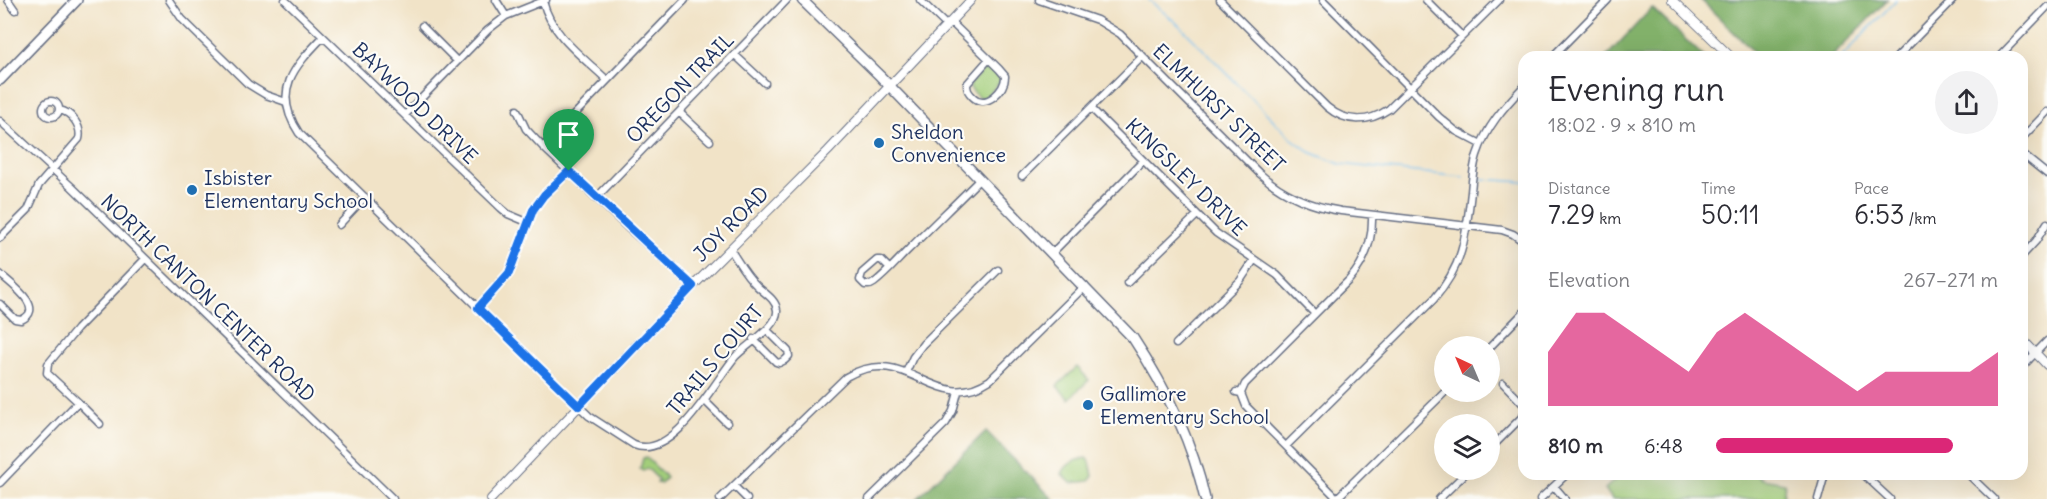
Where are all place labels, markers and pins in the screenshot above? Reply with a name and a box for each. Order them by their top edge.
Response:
pin [543,109,594,171]
place label: Sheldon Convenience [891,119,1006,167]
marker: Sheldon Convenience [872,136,886,150]
place label: Isbister Elementary School [204,165,373,213]
marker: Isbister Elementary School [185,183,199,197]
place label: Gallimore Elementary School [1100,381,1269,429]
marker: Gallimore Elementary School [1081,398,1095,412]

